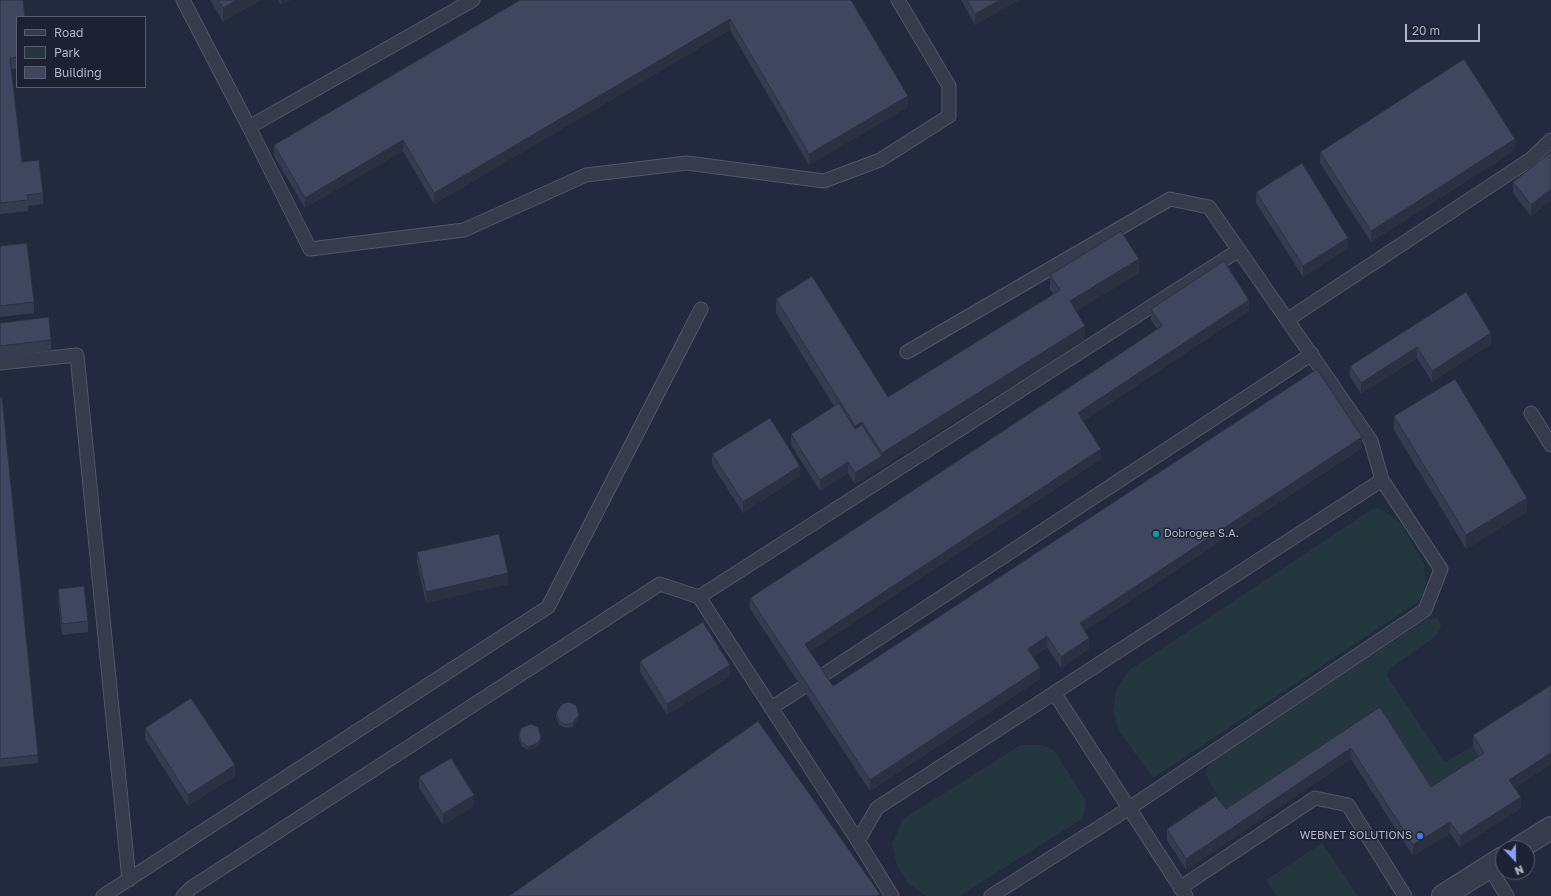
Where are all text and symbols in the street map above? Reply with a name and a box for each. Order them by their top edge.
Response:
legend [16,16,146,88]
scale bar [1407,16,1482,42]
text: 20 m [1412,23,1440,38]
text: Road [54,25,83,40]
text: Park [54,45,80,60]
text: Building [54,65,102,80]
place label: Dobrogea S.A. [1164,527,1239,541]
marker: Dobrogea S.A. [1151,529,1161,539]
place label: WEBNET SOLUTIONS [1300,829,1412,843]
marker: WEBNET SOLUTIONS [1415,831,1425,841]
north arrow [1495,840,1535,880]
text: N [1513,863,1526,878]

